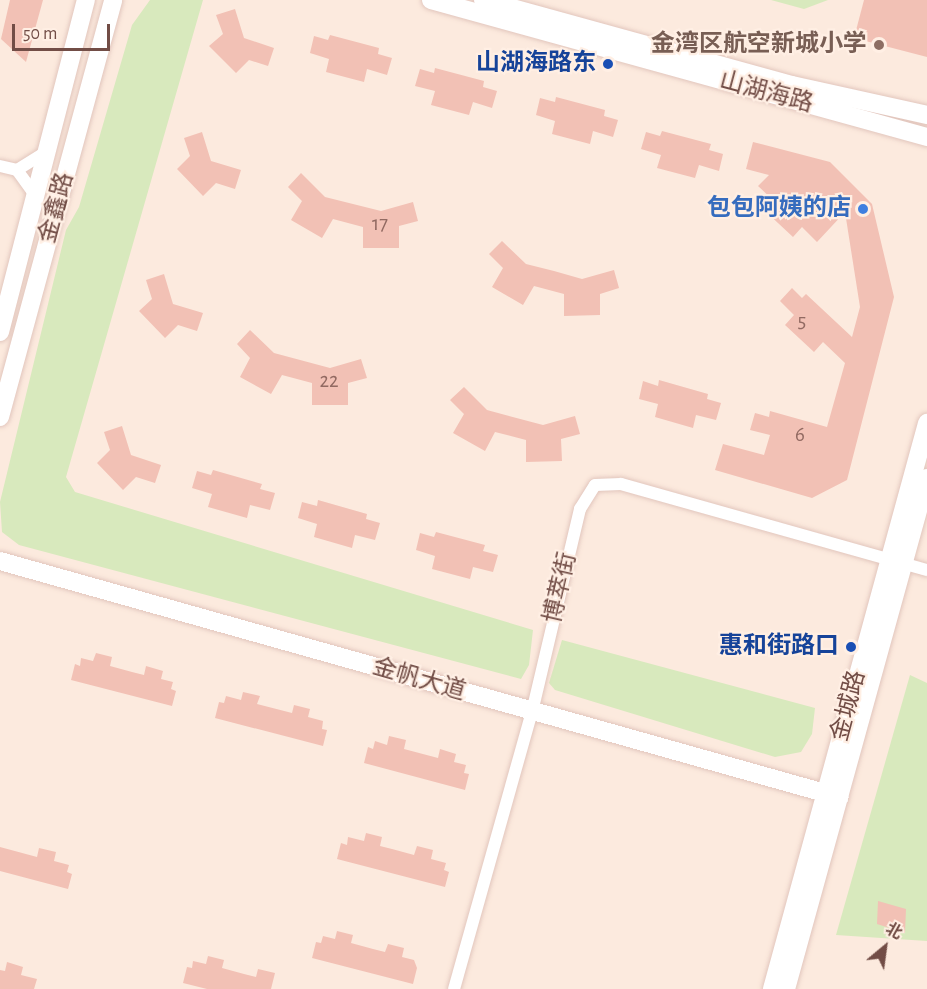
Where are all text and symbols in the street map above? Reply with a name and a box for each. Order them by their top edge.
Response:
scale bar [15,12,112,50]
text: 50 m [23,25,57,43]
place label: 金湾区航空新城小学 [651,31,867,59]
marker: 金湾区航空新城小学 [872,38,886,52]
place label: 山湖海路东 [476,50,596,78]
marker: 山湖海路东 [601,57,615,71]
street label: 山湖海路 [716,67,816,119]
street label: 金鑫路 [34,169,80,247]
place label: 包包阿姨的店 [707,195,851,223]
marker: 包包阿姨的店 [856,202,870,216]
house number: 17 [372,211,388,237]
house number: 5 [798,308,806,334]
house number: 22 [319,368,339,394]
house number: 6 [795,422,805,448]
street label: 博萃街 [539,550,583,626]
place label: 惠和街路口 [719,633,839,661]
marker: 惠和街路口 [844,640,858,654]
street label: 金帆大道 [369,653,469,707]
street label: 金城路 [826,667,872,745]
north arrow [855,917,915,977]
text: 北 [883,920,905,942]

